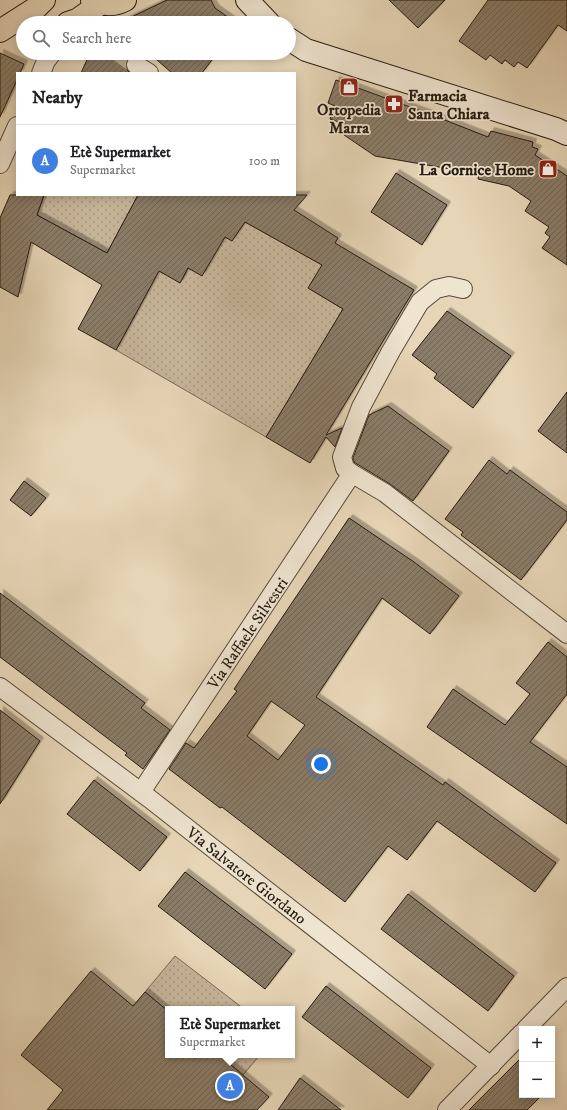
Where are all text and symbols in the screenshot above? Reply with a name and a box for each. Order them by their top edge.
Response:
search box [16,16,296,60]
icon: search [30,27,52,49]
text: Search here [62,29,131,48]
shop icon: Ortopedia Marra [338,76,360,98]
place label: Farmacia Santa Chiara [408,86,491,124]
text: Nearby [32,87,82,109]
pharmacy icon: Farmacia Santa Chiara [383,93,405,115]
place label: Ortopedia Marra [317,100,382,138]
text: Etè Supermarket [70,143,171,162]
text: A [41,153,49,169]
text: 100 m [249,153,280,169]
shop icon: La Cornice Home [537,158,559,180]
place label: La Cornice Home [419,160,534,180]
text: Supermarket [70,162,136,178]
street label: Via Raffaele Silvestri [203,574,293,694]
your location [311,754,331,774]
street label: Via Salvatore Giordano [182,822,311,929]
popup [165,1006,295,1058]
text: Etè Supermarket [180,1015,280,1034]
map controls [519,1026,555,1098]
button: + [519,1026,555,1062]
text: Supermarket [180,1034,245,1050]
button: − [519,1062,555,1098]
pin: A [217,1071,243,1101]

